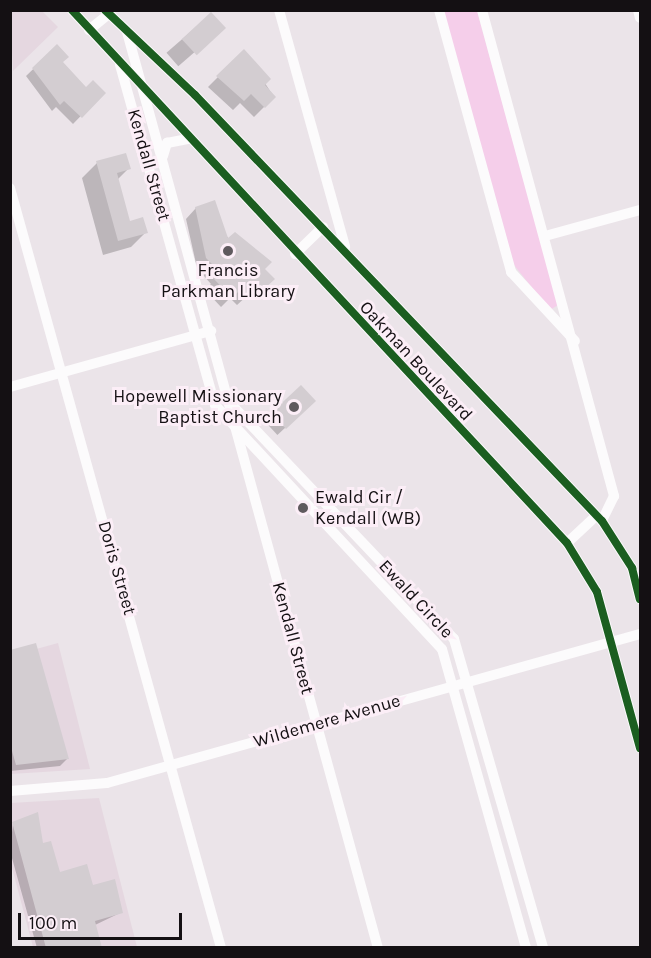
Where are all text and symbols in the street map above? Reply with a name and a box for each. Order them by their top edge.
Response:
street label: Kendall Street [123,107,175,223]
marker: Francis Parkman Library [221,244,235,258]
place label: Francis Parkman Library [161,260,295,302]
street label: Oakman Boulevard [355,297,477,425]
place label: Hopewell Missionary Baptist Church [113,386,282,428]
marker: Hopewell Missionary Baptist Church [287,400,301,414]
place label: Ewald Cir / Kendall (WB) [315,487,421,530]
marker: Ewald Cir / Kendall (WB) [296,501,310,515]
street label: Doris Street [93,519,141,617]
street label: Ewald Circle [374,555,458,643]
street label: Kendall Street [268,579,318,697]
street label: Wildemere Avenue [251,690,403,752]
scale bar [21,901,184,939]
text: 100 m [29,912,77,934]

